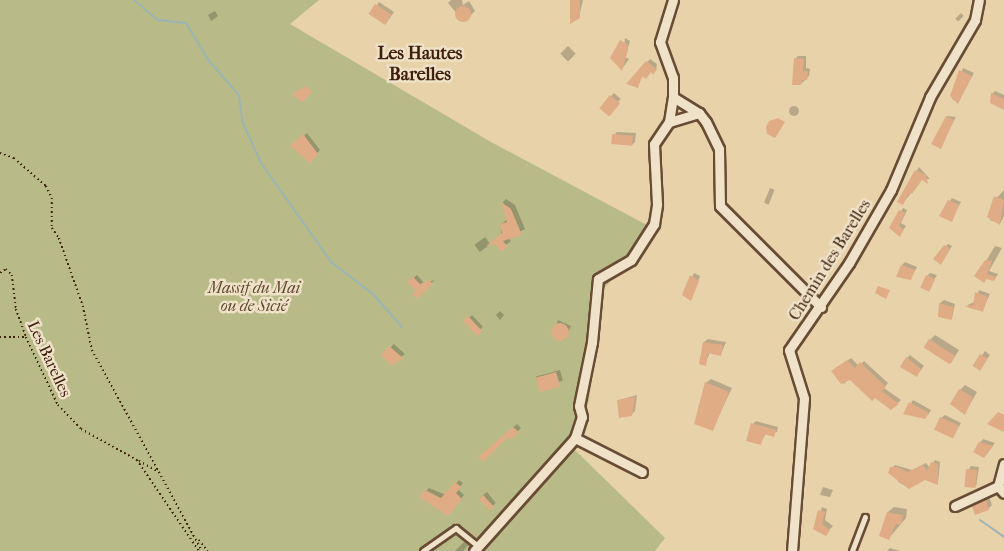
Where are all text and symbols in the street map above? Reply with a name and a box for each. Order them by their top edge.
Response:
district label: Les Hautes Barelles [378,44,462,86]
street label: Chemin des Barelles [785,196,875,324]
park label: Massif du Mai ou de Sicié [208,278,300,316]
street label: Les Barelles [23,318,75,400]

